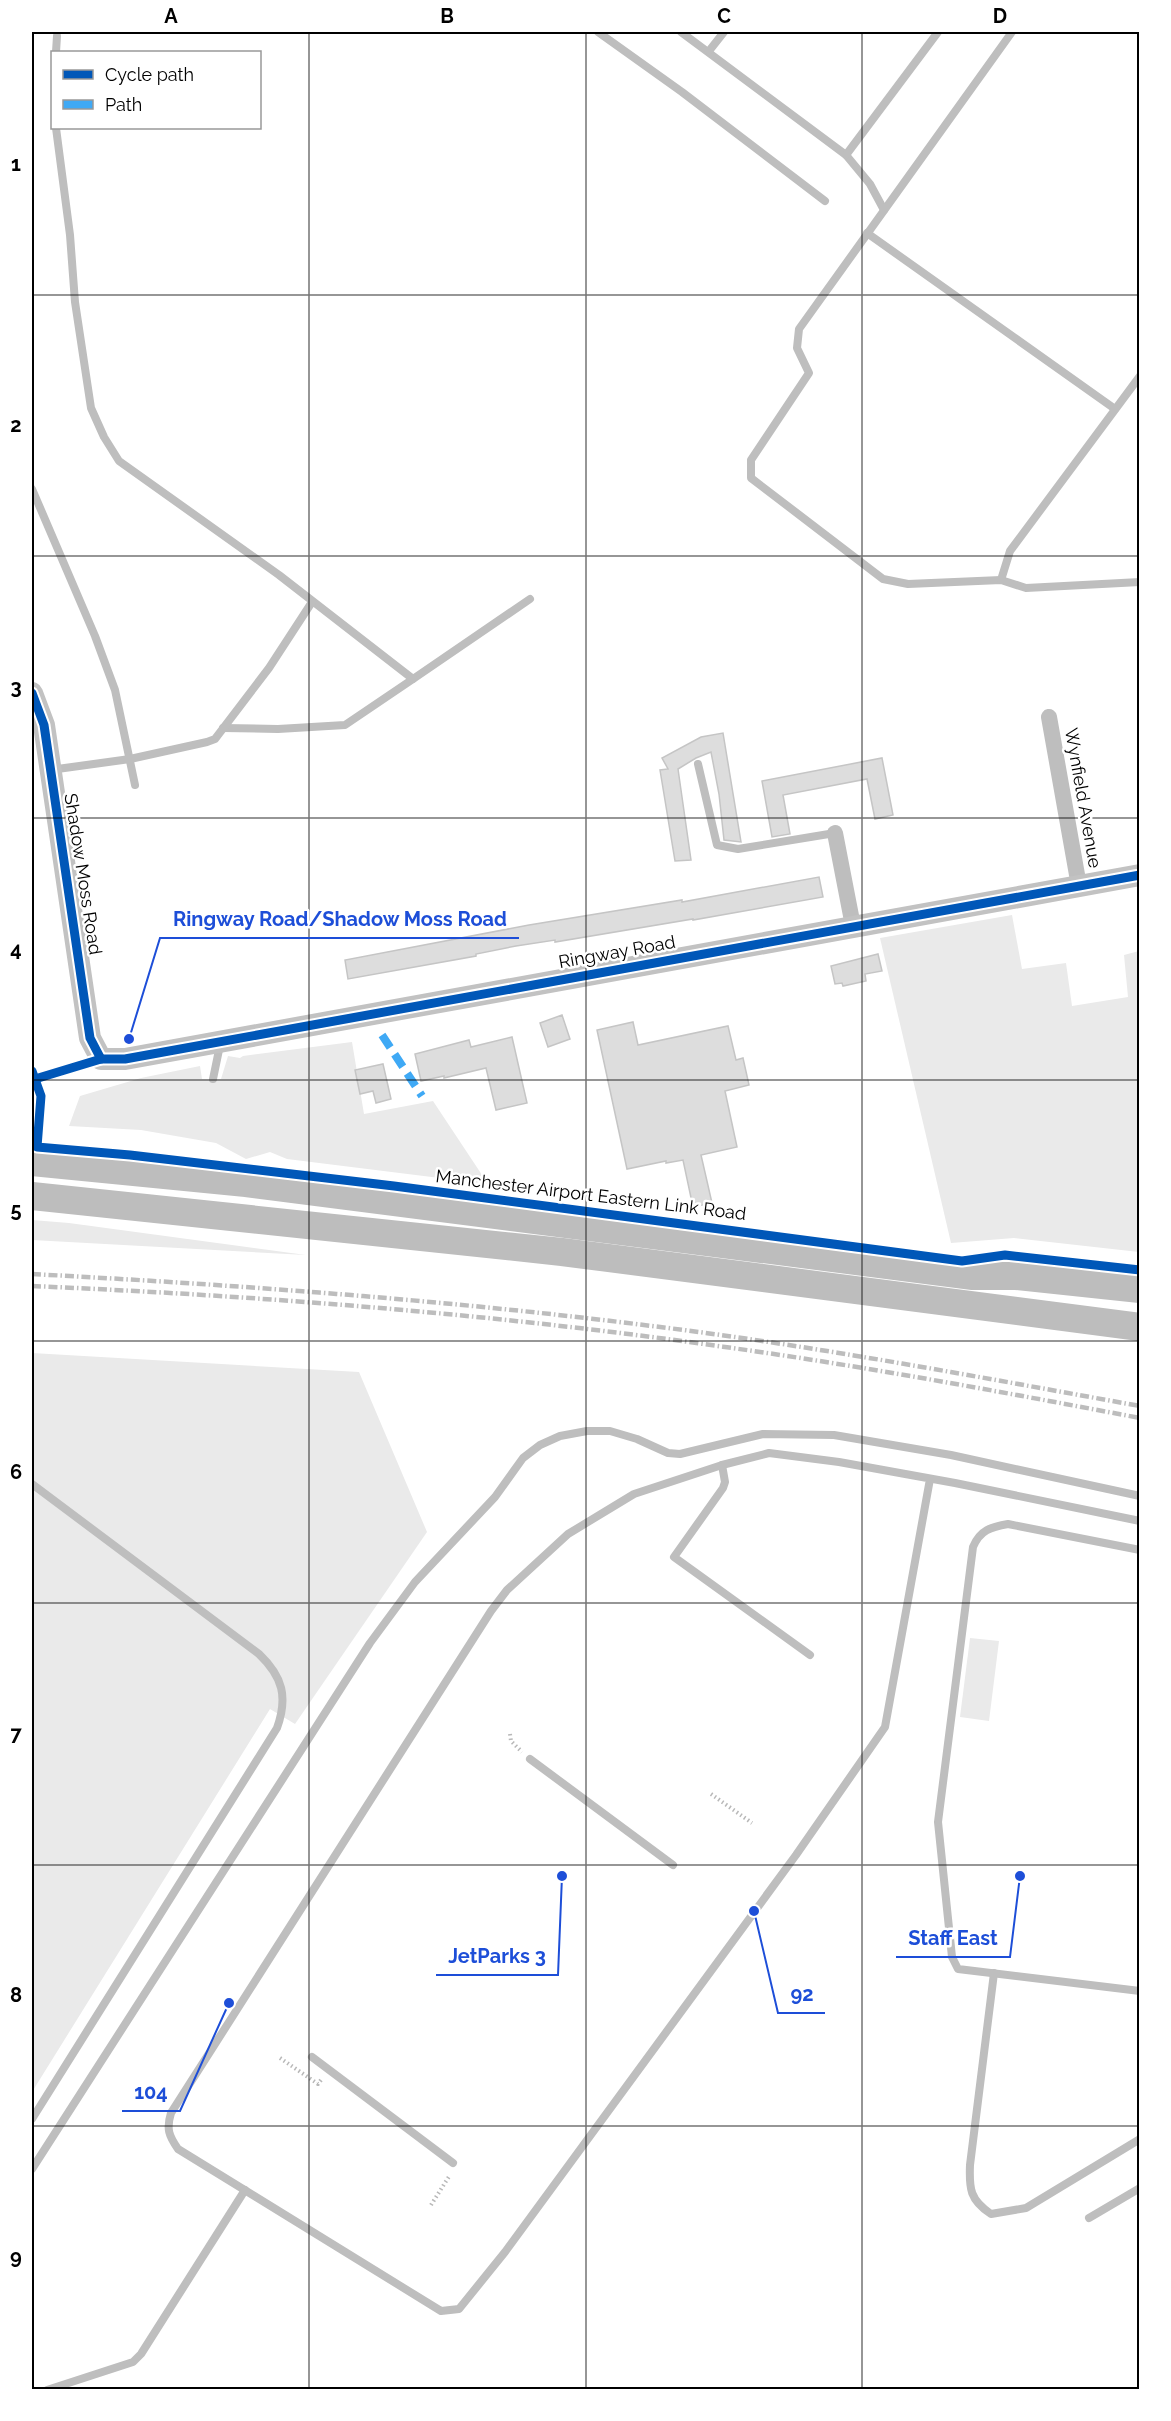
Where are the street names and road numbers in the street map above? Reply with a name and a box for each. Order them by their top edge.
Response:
street label: Wynfield Avenue [1061,726,1106,870]
street label: Shadow Moss Road [60,792,107,956]
street label: Ringway Road [557,931,677,972]
street label: Manchester Airport Eastern Link Road [435,1165,747,1224]

